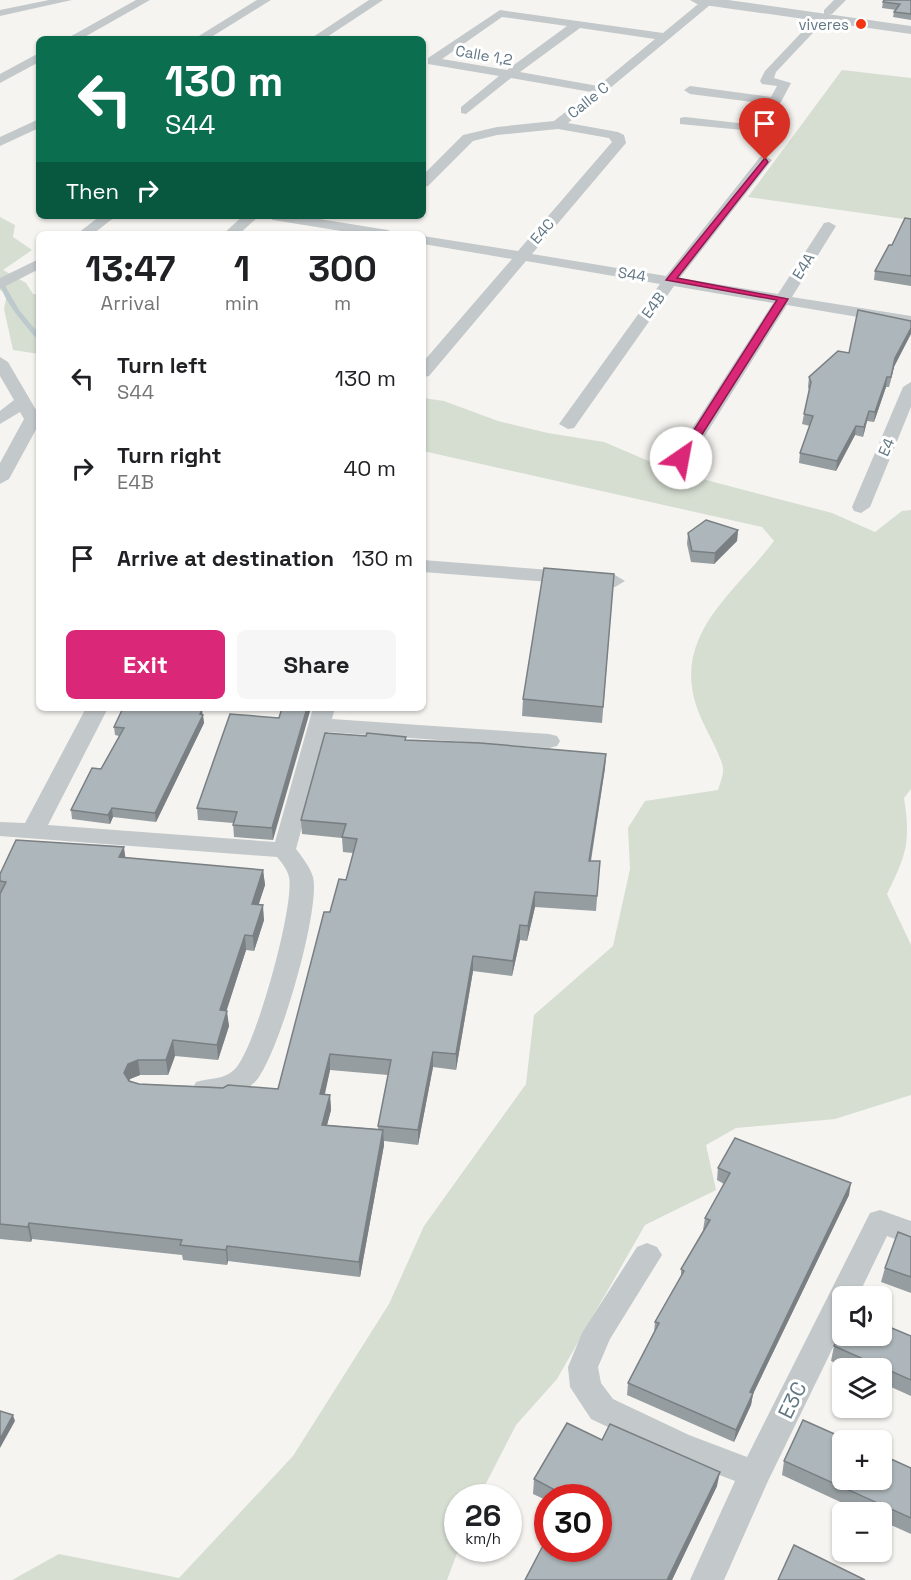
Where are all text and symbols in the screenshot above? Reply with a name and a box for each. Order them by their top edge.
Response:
place label: viveres [798,15,849,34]
marker: viveres [854,17,868,31]
street label: Calle 1,2 [454,41,514,69]
text: 130 m [165,55,283,108]
icon: left [66,60,144,138]
street label: Calle C [563,78,613,122]
pin [739,98,790,160]
text: S44 [165,107,215,142]
icon: arrive [748,107,781,140]
icon: right [131,174,164,207]
text: Then [66,177,119,205]
street label: E4C [526,214,558,248]
text: 13:47 [85,246,175,292]
text: 1 [234,246,250,292]
text: 300 [308,246,377,292]
street label: E4A [788,249,819,283]
street label: S44 [617,262,647,286]
street label: E4B [637,288,669,322]
text: Arrival [101,290,160,316]
text: min [225,290,259,316]
text: m [334,290,351,316]
text: Turn left [117,351,207,379]
icon: left [66,362,99,395]
text: 130 m [335,364,396,392]
text: S44 [117,379,154,405]
position arrow [649,426,713,490]
street label: E4 [874,435,898,459]
text: Turn right [117,441,222,469]
icon: right [66,452,99,485]
text: 40 m [344,454,396,482]
text: E4B [117,469,154,495]
icon: arrive [66,542,99,575]
text: Arrive at destination [117,544,334,572]
text: 130 m [352,544,413,572]
button: Exit [66,630,225,699]
button: Share [237,630,396,699]
map controls [832,1286,892,1562]
button: sound [832,1286,892,1346]
button: layers [832,1358,892,1418]
street label: E3C [772,1377,812,1423]
button: + [832,1430,892,1490]
speed limit sign: 30 [534,1484,612,1562]
text: 26 [465,1496,501,1535]
button: − [832,1502,892,1562]
text: km/h [465,1529,501,1548]

